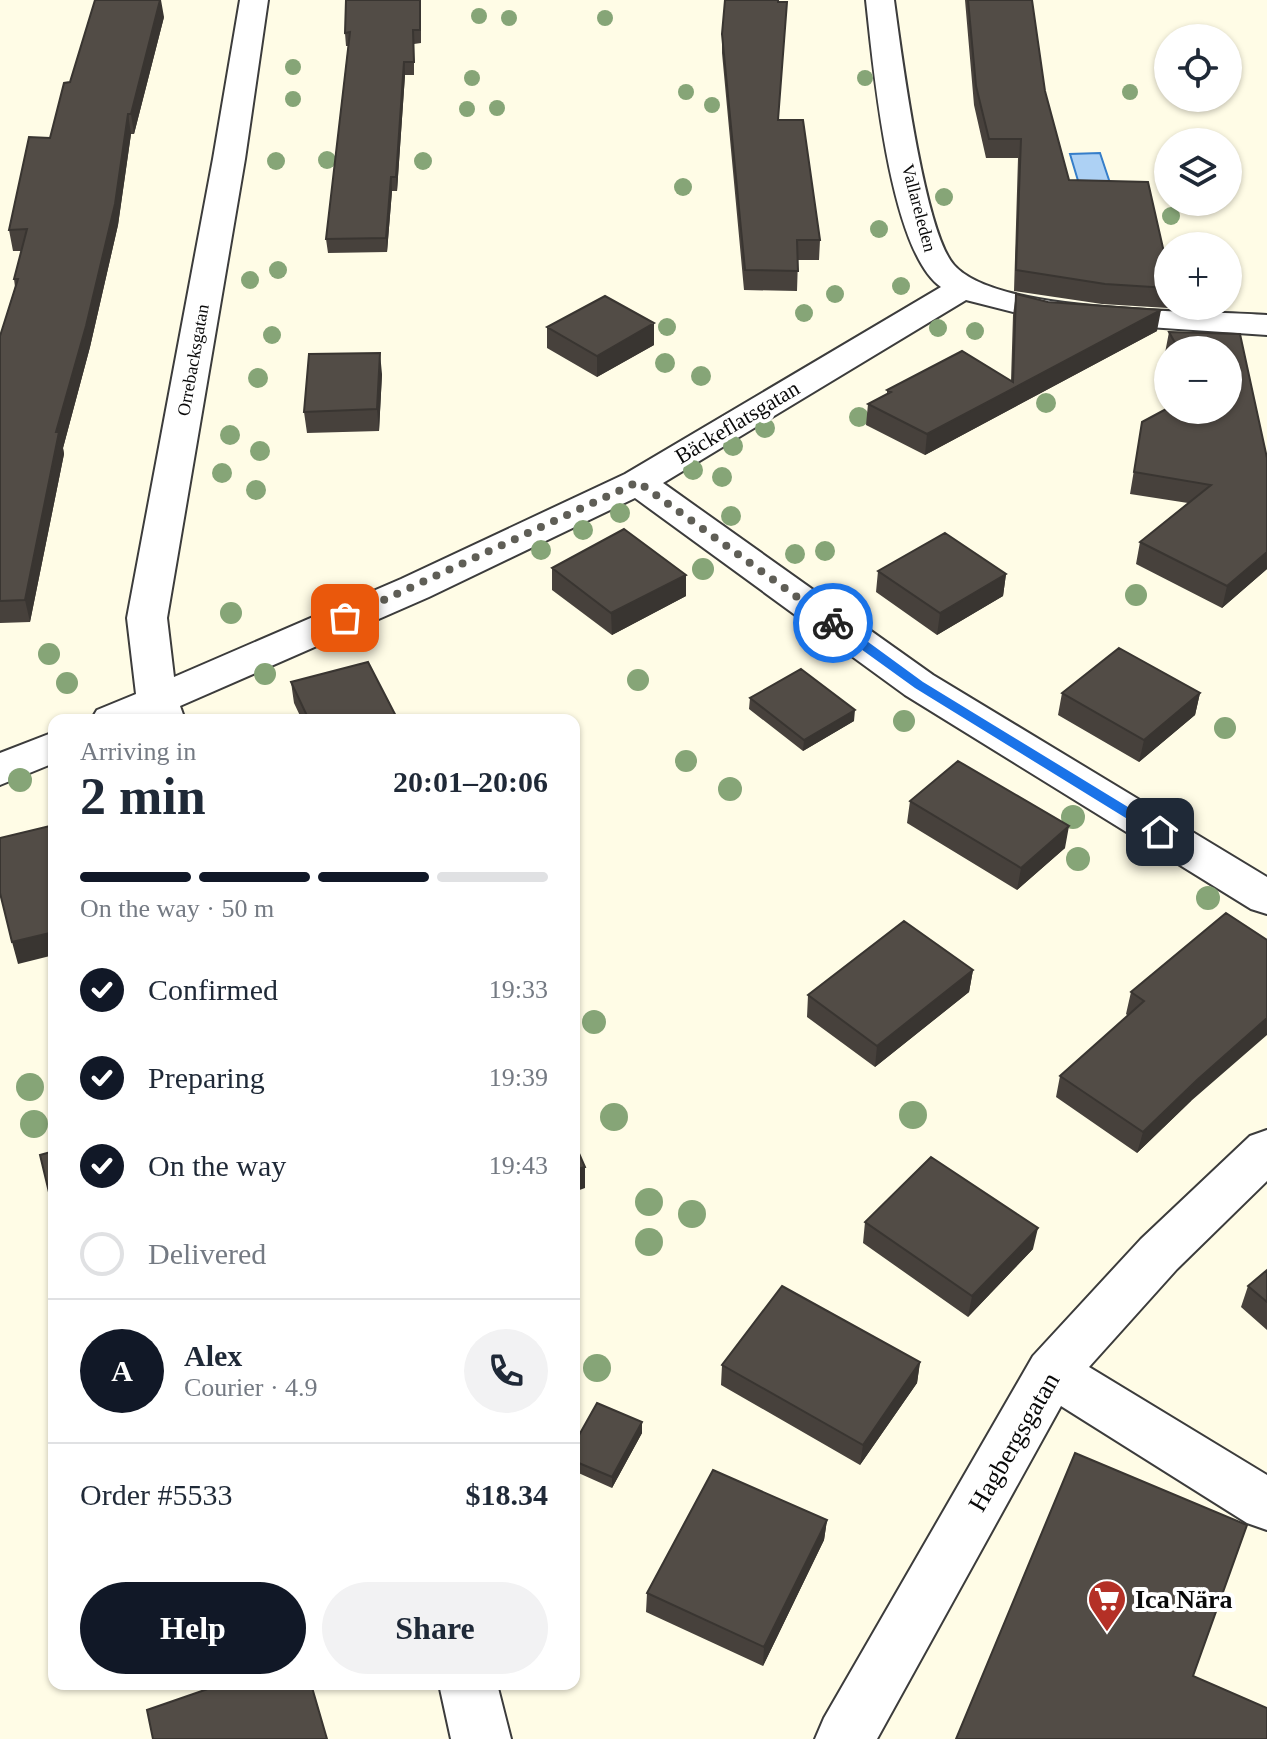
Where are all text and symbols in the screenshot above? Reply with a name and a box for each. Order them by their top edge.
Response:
map controls [1154,24,1242,424]
button: locate [1154,24,1242,112]
button: layers [1154,128,1242,216]
street label: Vallareleden [898,162,940,254]
button: + [1154,232,1242,320]
street label: Orrebacksgatan [173,303,213,417]
button: − [1154,336,1242,424]
street label: Bäckeflatsgatan [670,375,804,469]
courier [793,583,873,663]
pin [311,584,379,652]
icon: bag [323,596,367,640]
icon: bike [811,601,855,645]
text: Arriving in [80,737,196,766]
text: 20:01–20:06 [393,765,548,798]
text: 2 min [80,768,206,825]
pin [1126,798,1194,866]
icon: home [1138,810,1182,854]
text: On the way · 50 m [80,894,274,923]
icon: check [80,968,124,1012]
text: Confirmed [148,973,278,1006]
text: 19:33 [489,975,548,1004]
icon: check [80,1056,124,1100]
text: Preparing [148,1061,265,1094]
text: 19:39 [489,1063,548,1092]
icon: check [80,1144,124,1188]
text: On the way [148,1149,286,1182]
text: 19:43 [489,1151,548,1180]
text: Delivered [148,1237,266,1270]
button: phone [464,1329,548,1413]
text: Alex [184,1339,242,1372]
text: A [111,1354,133,1387]
street label: Hagbergsgatan [963,1367,1065,1517]
text: Courier · 4.9 [184,1373,318,1402]
text: Order #5533 [80,1478,232,1511]
text: $18.34 [466,1478,548,1511]
supermarket icon: Ica Nära [1086,1578,1128,1633]
button: Help [80,1582,306,1674]
button: Share [322,1582,548,1674]
place label: Ica Nära [1135,1585,1232,1614]

